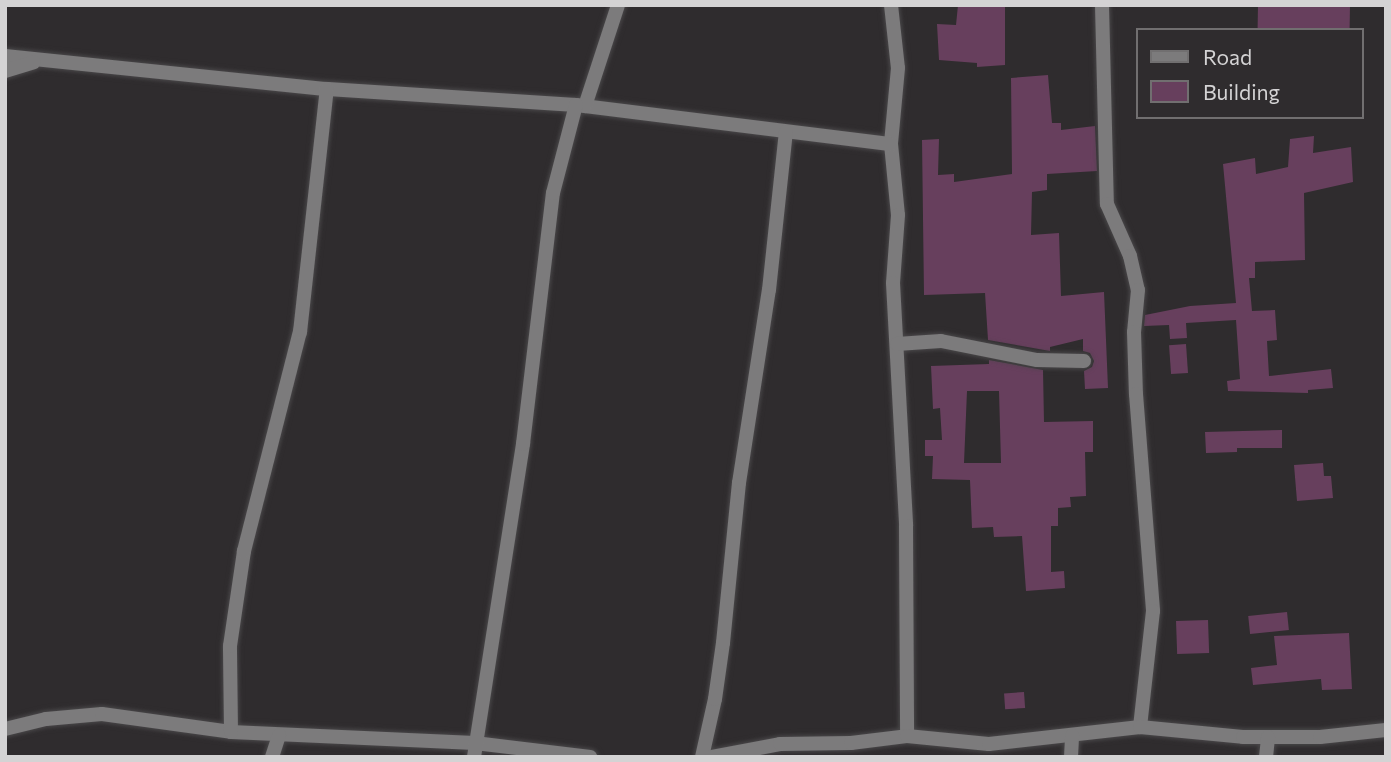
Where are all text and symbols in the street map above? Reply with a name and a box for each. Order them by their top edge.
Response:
legend [1136,28,1363,119]
text: Road [1203,44,1252,69]
text: Building [1203,79,1280,104]

